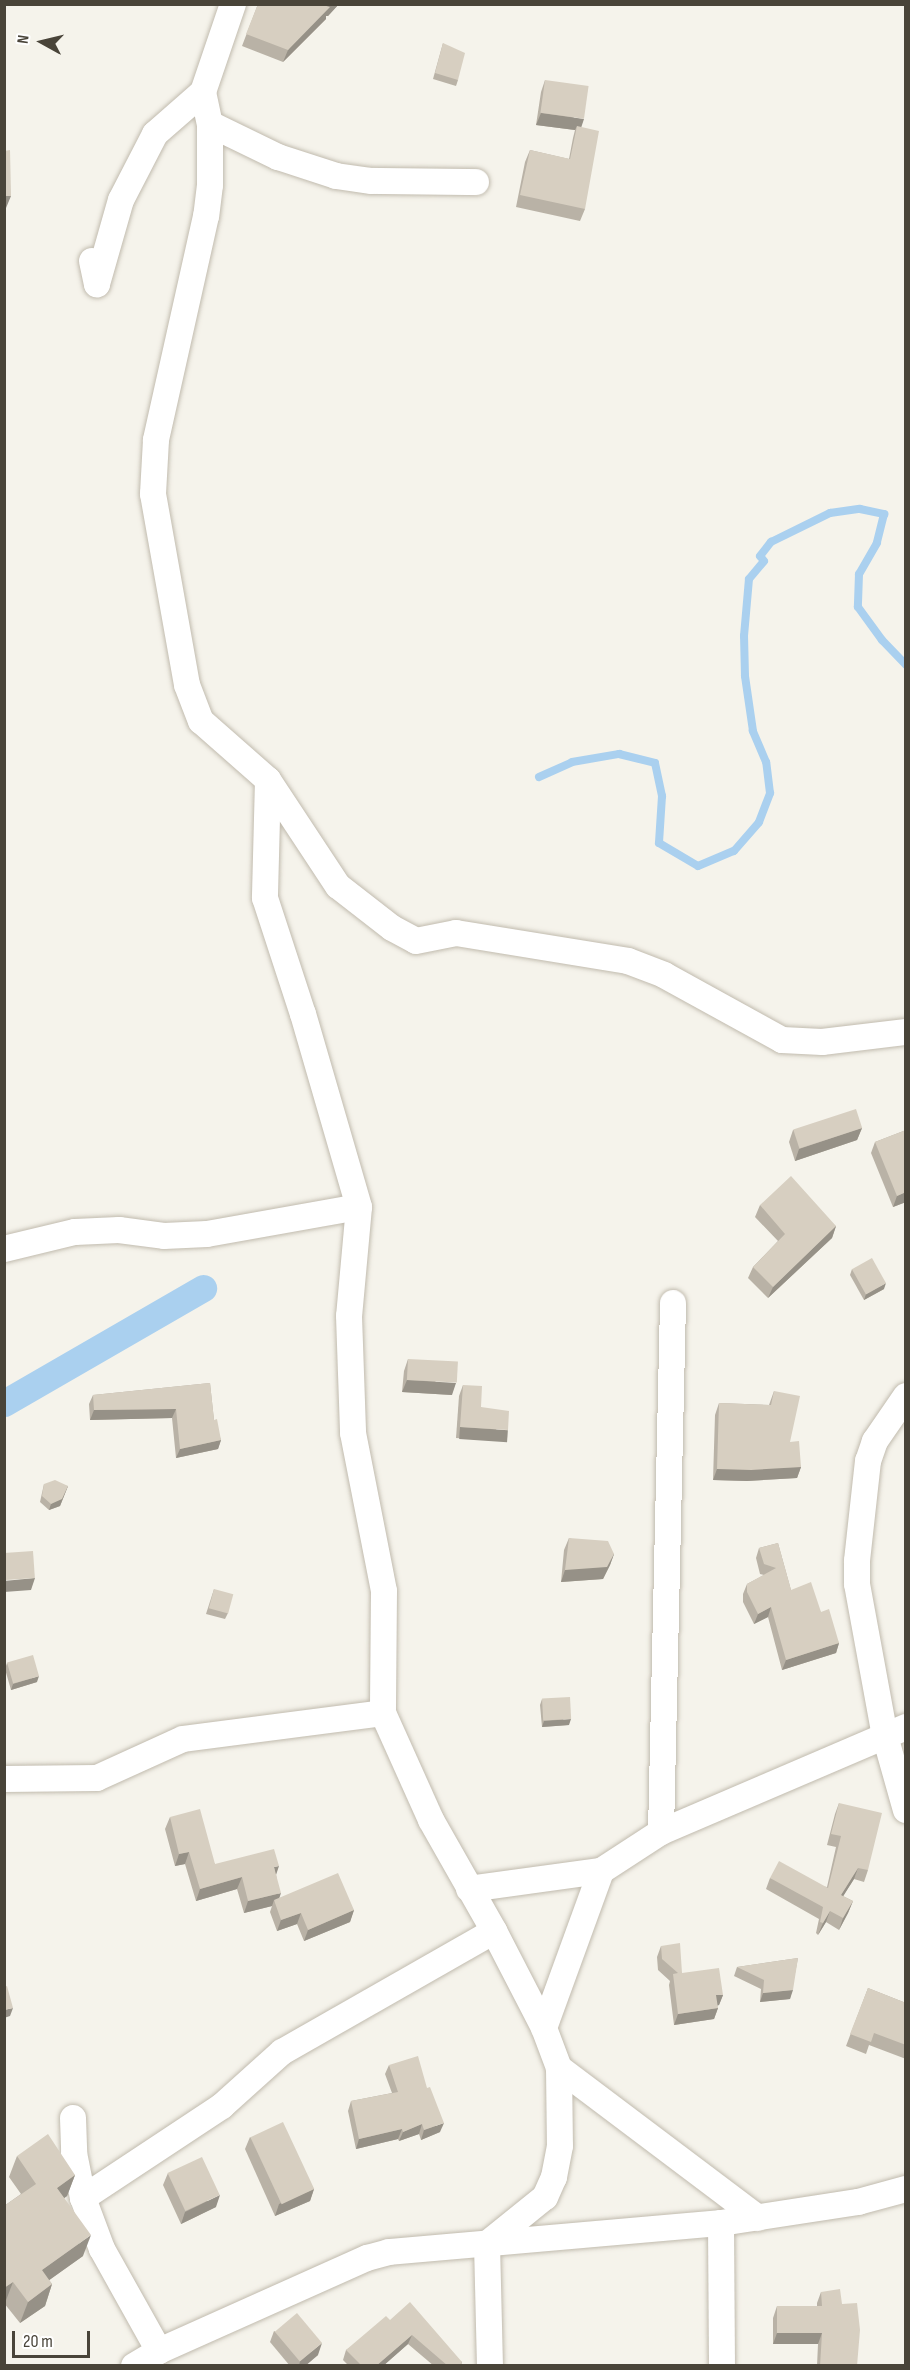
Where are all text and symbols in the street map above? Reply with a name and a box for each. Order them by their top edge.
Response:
north arrow [12,12,72,72]
text: N [14,34,34,45]
scale bar [15,2319,93,2357]
text: 20 m [23,2331,53,2352]

